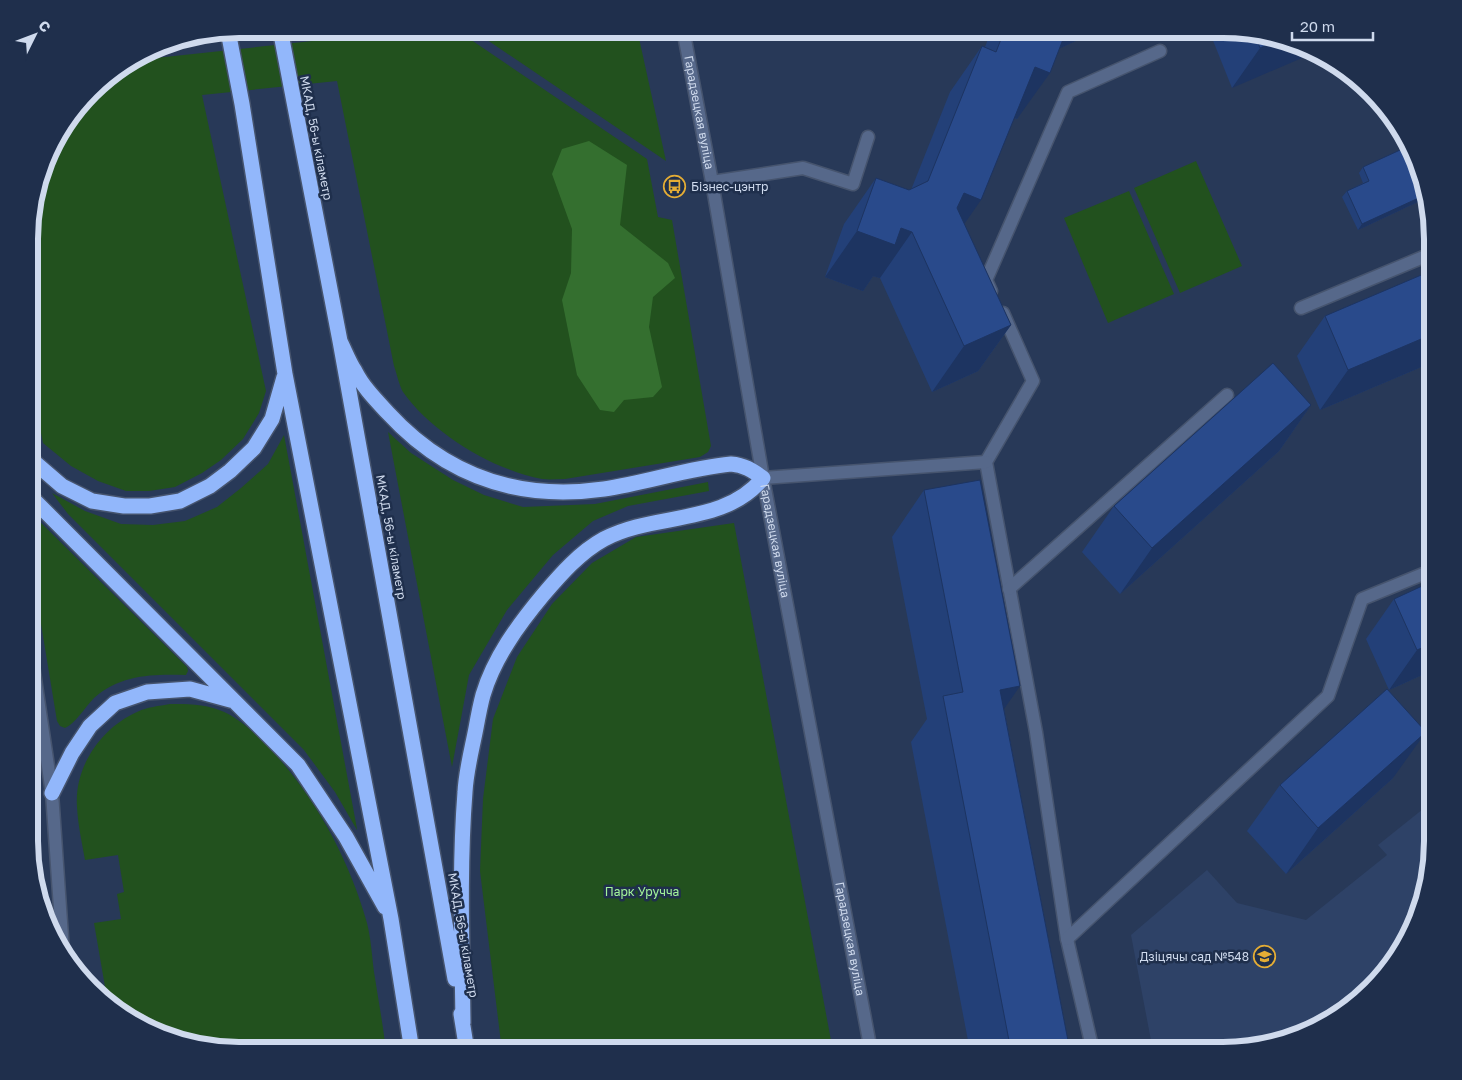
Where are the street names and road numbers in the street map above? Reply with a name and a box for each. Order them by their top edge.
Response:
street label: Гарадзецкая вуліца [681,54,717,171]
street label: МКАД, 56-ы кіламетр [297,74,336,201]
street label: МКАД, 56-ы кіламетр [373,473,410,600]
street label: Гарадзецкая вуліца [757,483,793,599]
street label: МКАД, 56-ы кіламетр [445,871,482,998]
street label: Гарадзецкая вуліца [832,881,868,997]

